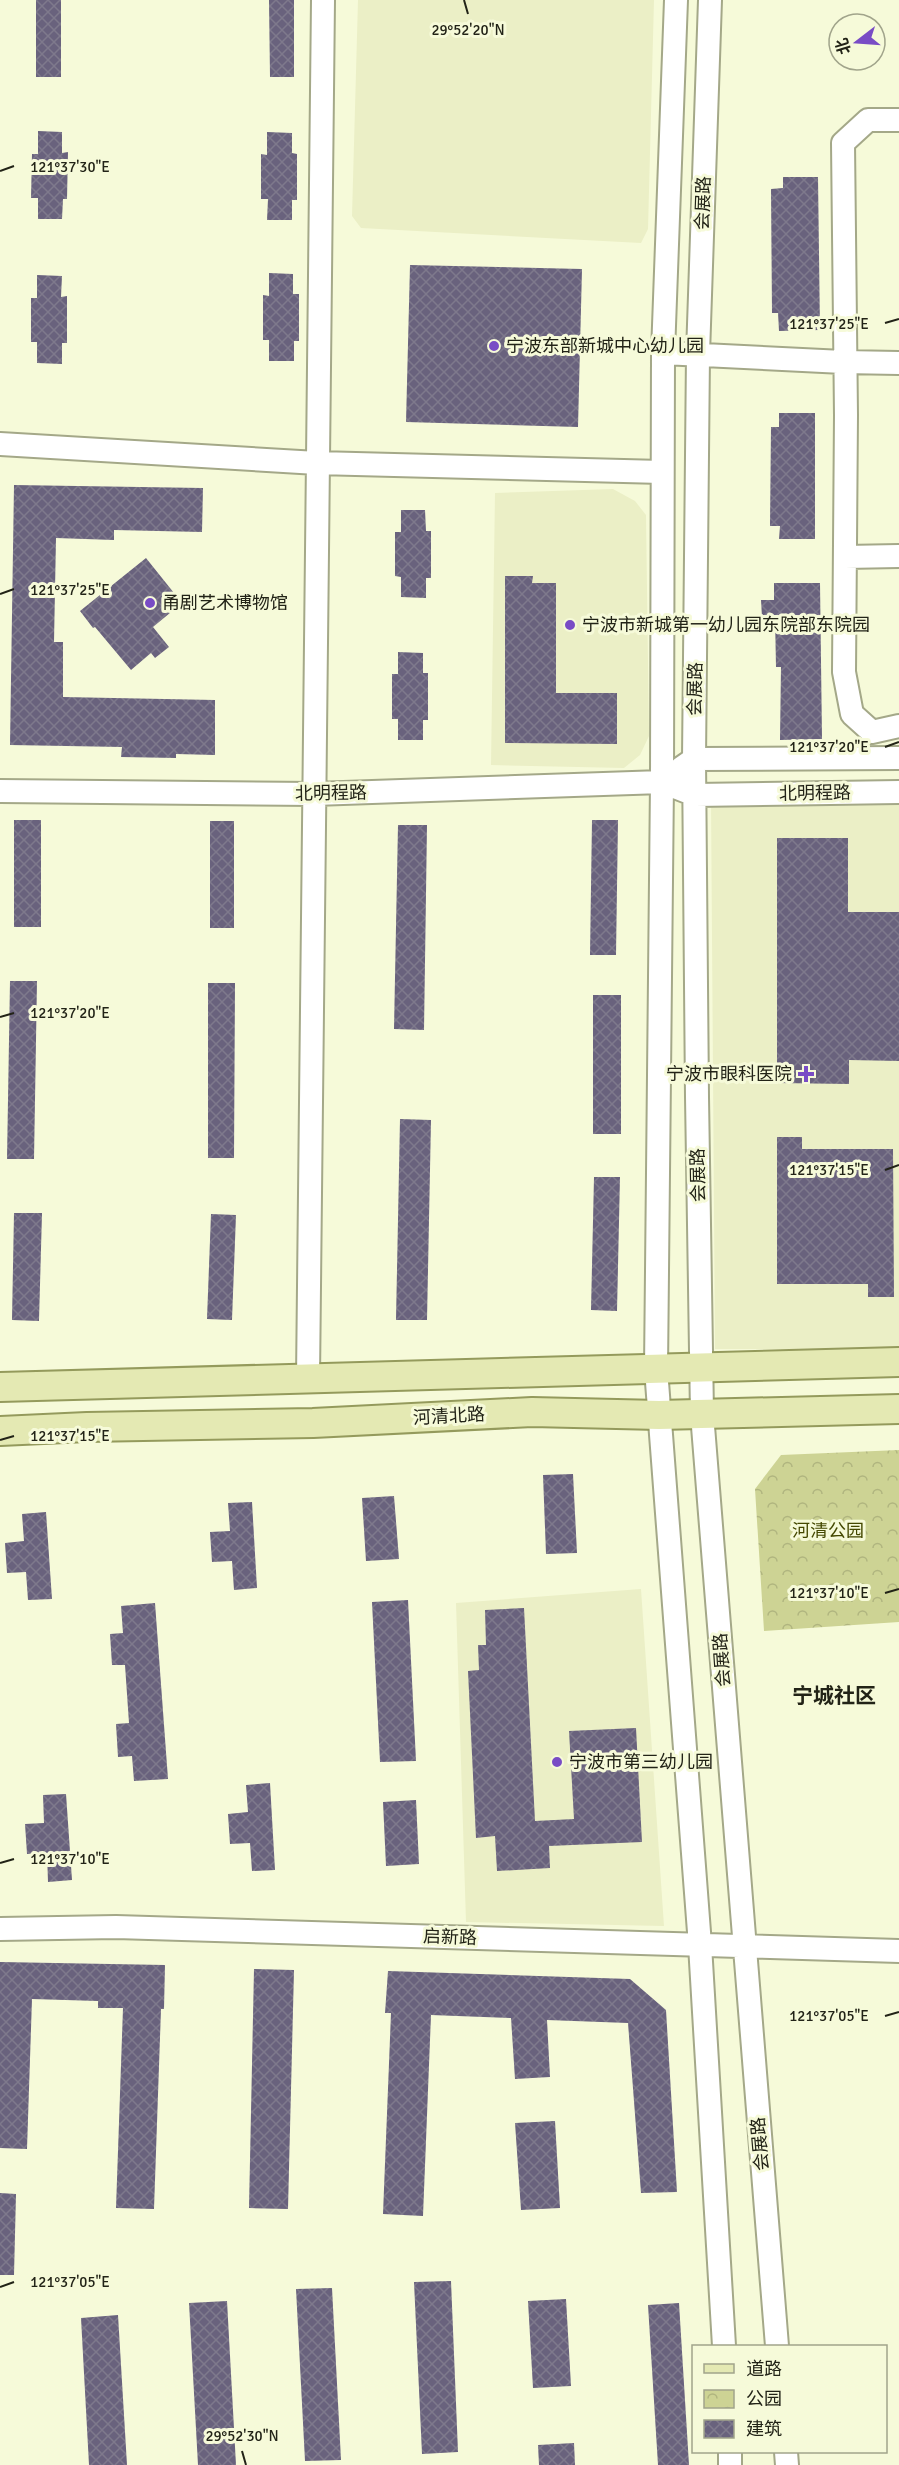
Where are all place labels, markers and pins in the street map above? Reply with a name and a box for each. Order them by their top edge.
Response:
place label: 宁波东部新城中心幼儿园 [506,335,704,357]
marker: 宁波东部新城中心幼儿园 [487,339,501,353]
place label: 甬剧艺术博物馆 [162,592,288,614]
marker: 甬剧艺术博物馆 [143,596,157,610]
place label: 宁波市新城第一幼儿园东院部东院园 [582,614,870,636]
marker: 宁波市新城第一幼儿园东院部东院园 [563,618,577,632]
place label: 宁波市眼科医院 [666,1063,792,1085]
marker: 宁波市眼科医院 [797,1065,815,1083]
place label: 宁波市第三幼儿园 [569,1751,713,1773]
marker: 宁波市第三幼儿园 [550,1755,564,1769]

